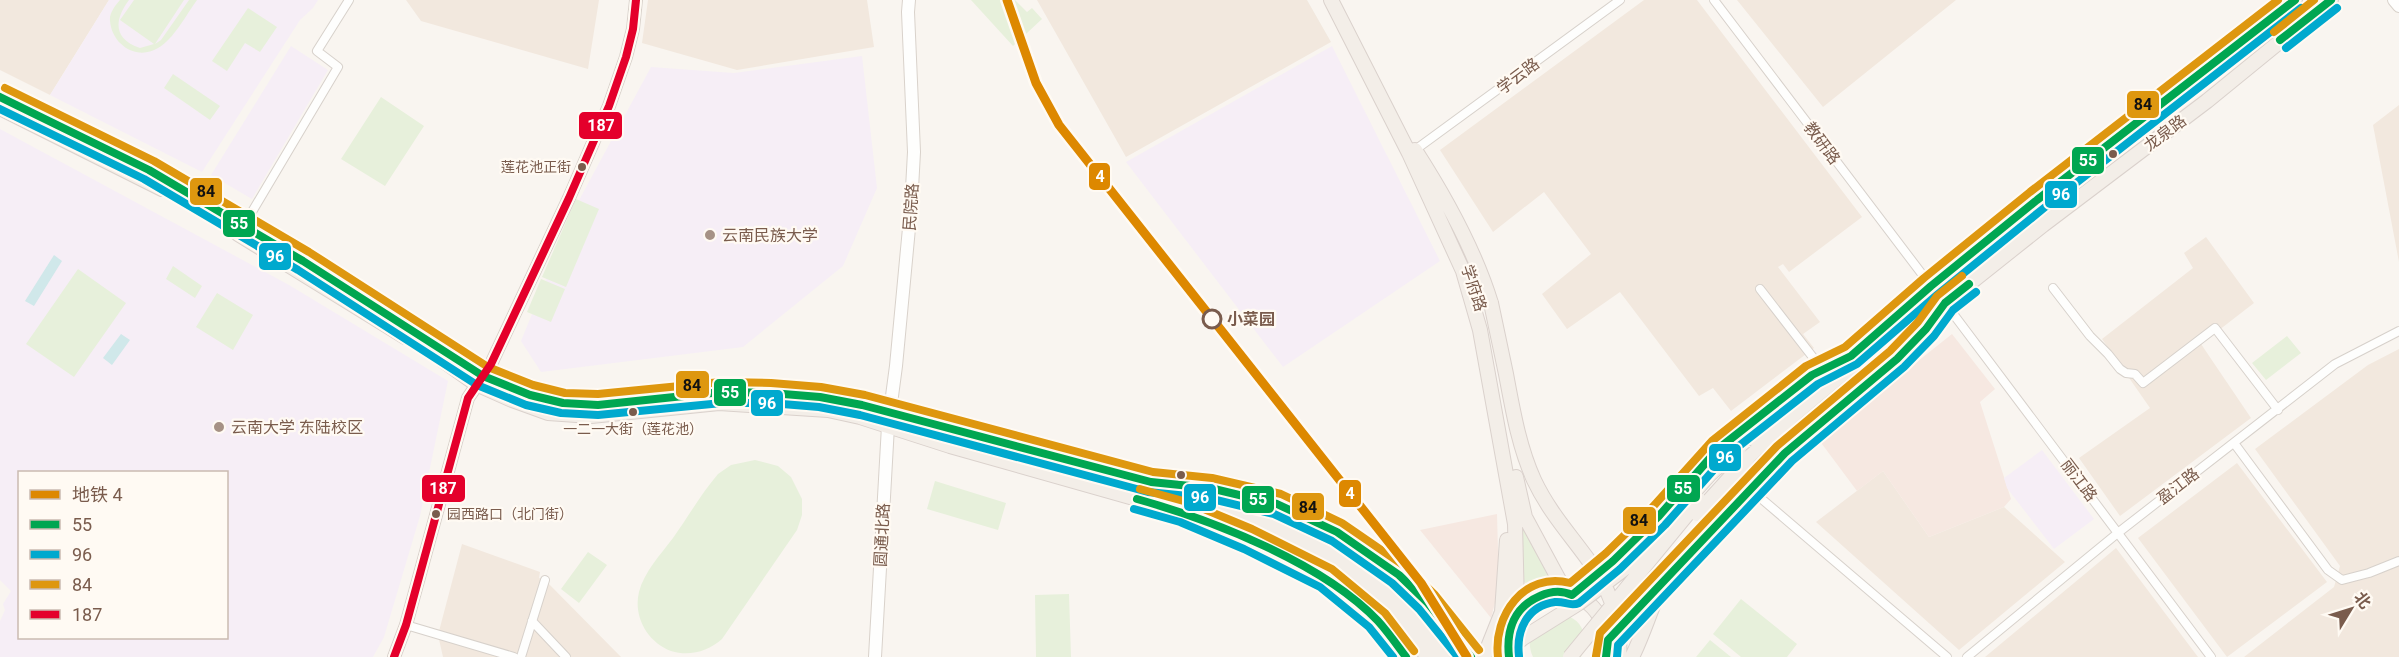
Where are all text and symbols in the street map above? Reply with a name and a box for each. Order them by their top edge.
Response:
street label: 学云路 [1493,54,1543,98]
line badge: 84 [2126,90,2160,119]
text: 84 [2134,95,2152,114]
line badge: 187 [578,111,623,140]
street label: 龙泉路 [2140,111,2190,155]
text: 187 [587,116,615,135]
street label: 教研路 [1800,118,1844,168]
line badge: 55 [2071,146,2105,175]
unlabelled marker [2107,148,2119,160]
text: 55 [2079,151,2097,170]
place label: 莲花池正街 [501,159,571,175]
marker: 莲花池正街 [576,161,588,173]
line badge: 4 [1088,162,1111,191]
text: 4 [1095,167,1105,186]
line badge: 84 [189,177,223,206]
line badge: 96 [2044,180,2078,209]
text: 84 [197,182,215,201]
street label: 民院路 [900,182,922,232]
text: 96 [2052,185,2070,204]
line badge: 55 [222,209,256,238]
text: 55 [230,214,248,233]
place label: 云南民族大学 [722,226,818,245]
marker: 云南民族大学 [703,228,717,242]
line badge: 96 [258,242,292,271]
text: 96 [266,247,284,266]
street label: 学府路 [1458,262,1490,314]
marker: 小菜园 [1202,309,1222,329]
place label: 小菜园 [1227,310,1275,329]
line badge: 84 [675,370,710,399]
text: 84 [683,376,701,395]
line badge: 55 [713,378,747,407]
text: 55 [721,383,739,402]
line badge: 96 [750,389,784,417]
text: 96 [758,394,776,413]
marker: 一二一大街（莲花池） [627,406,639,418]
place label: 云南大学 东陆校区 [231,418,363,437]
marker: 云南大学 东陆校区 [212,420,226,434]
place label: 一二一大街（莲花池） [563,421,703,437]
line badge: 96 [1708,443,1742,472]
text: 96 [1716,448,1734,467]
street label: 丽江路 [2057,455,2101,505]
street label: 盈江路 [2153,464,2203,508]
unlabelled marker [1175,469,1187,481]
legend [18,471,228,639]
line badge: 187 [421,474,466,503]
line badge: 55 [1666,474,1701,503]
text: 187 [429,479,457,498]
line badge: 4 [1338,479,1362,508]
text: 55 [1674,479,1692,498]
line badge: 96 [1183,483,1217,512]
text: 地铁 4 [72,484,123,505]
text: 4 [1345,484,1355,503]
line badge: 55 [1241,485,1275,514]
text: 96 [1191,488,1209,507]
text: 55 [1249,490,1267,509]
line badge: 84 [1291,492,1325,521]
text: 84 [1299,498,1317,517]
street label: 圆通北路 [871,503,893,567]
place label: 园西路口（北门街） [447,506,573,522]
line badge: 84 [1622,506,1657,535]
marker: 园西路口（北门街） [430,508,442,520]
text: 84 [1630,511,1648,530]
text: 55 [72,514,92,535]
text: 96 [72,544,92,565]
text: 84 [72,574,92,595]
north arrow [2321,579,2381,639]
text: 北 [2350,588,2375,612]
text: 187 [72,604,102,625]

